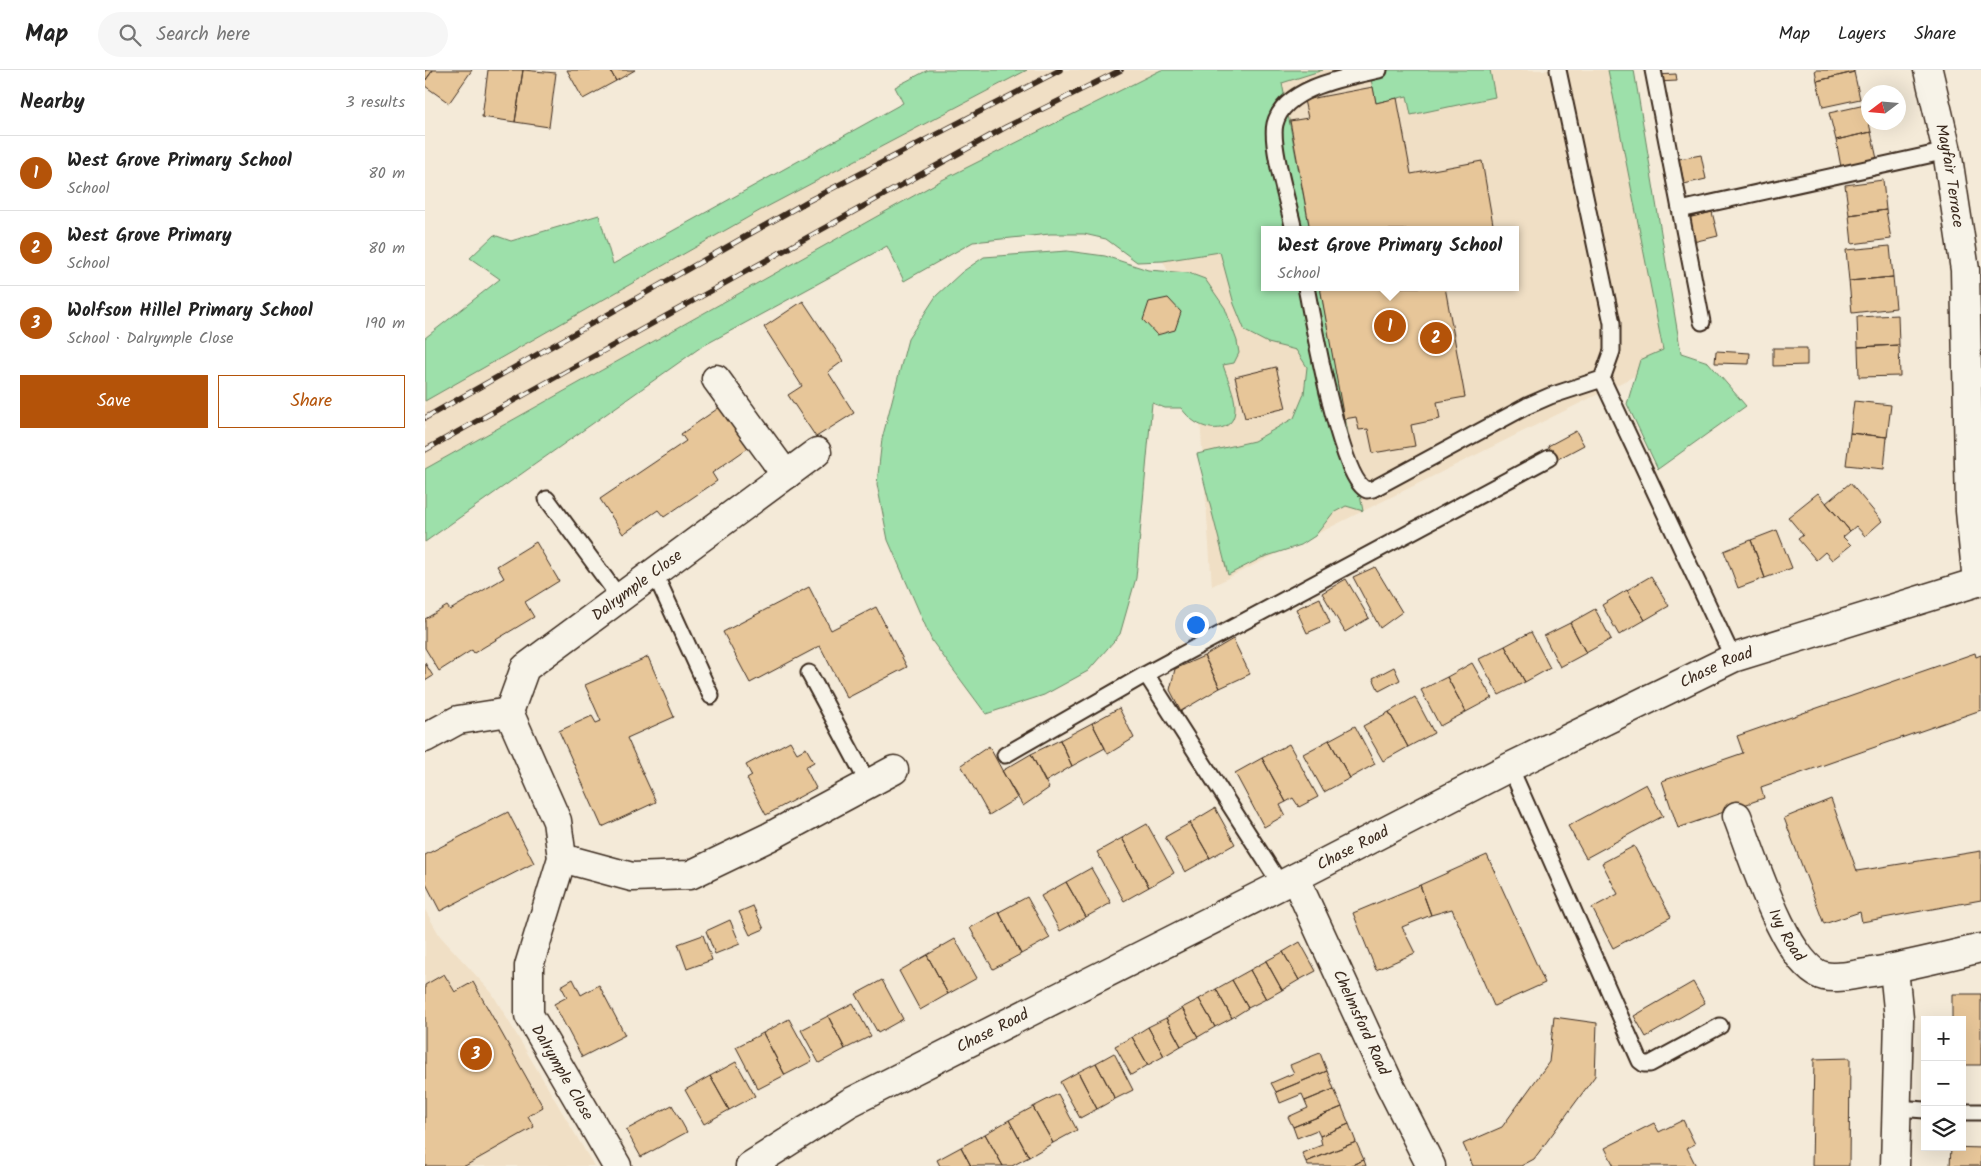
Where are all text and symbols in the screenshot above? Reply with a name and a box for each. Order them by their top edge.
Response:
search box [98,12,448,57]
text: Map [25,15,68,54]
text: Search here [156,20,250,50]
text: Map [1779,20,1810,49]
text: Layers [1838,20,1886,49]
text: Share [1914,20,1956,49]
icon: search [116,21,144,49]
north arrow [1861,85,1906,130]
text: Nearby [20,86,85,119]
text: 3 results [346,90,405,115]
street label: Mayfair Terrace [1929,121,1971,229]
text: West Grove Primary School [67,146,292,176]
text: 1 [34,161,38,186]
text: 80 m [368,161,405,186]
text: School [67,176,110,201]
text: West Grove Primary [67,221,232,251]
popup [1261,226,1519,291]
text: West Grove Primary School [1278,231,1502,261]
text: 2 [31,236,41,261]
text: 80 m [368,236,405,261]
text: School [67,251,110,276]
text: School [1278,261,1320,286]
text: Wolfson Hillel Primary School [67,296,313,326]
pin: 1 [1374,307,1406,345]
text: 3 [32,311,40,336]
text: 190 m [365,311,405,336]
pin: 2 [1420,319,1452,357]
text: School · Dalrymple Close [67,326,233,351]
button: Save [20,375,208,428]
button: Share [218,375,405,428]
street label: Dalrymple Close [586,543,687,627]
your location [1183,612,1209,638]
street label: Chase Road [1675,640,1757,695]
street label: Chase Road [1312,819,1394,877]
street label: Ivy Road [1762,904,1812,968]
street label: Chelmsford Road [1326,966,1397,1080]
street label: Chase Road [952,1001,1034,1059]
map controls [1921,1016,1966,1151]
button: + [1921,1016,1966,1061]
street label: Dalrymple Close [525,1020,600,1125]
pin: 3 [460,1035,492,1073]
button: − [1921,1061,1966,1106]
button: layers [1921,1106,1966,1151]

